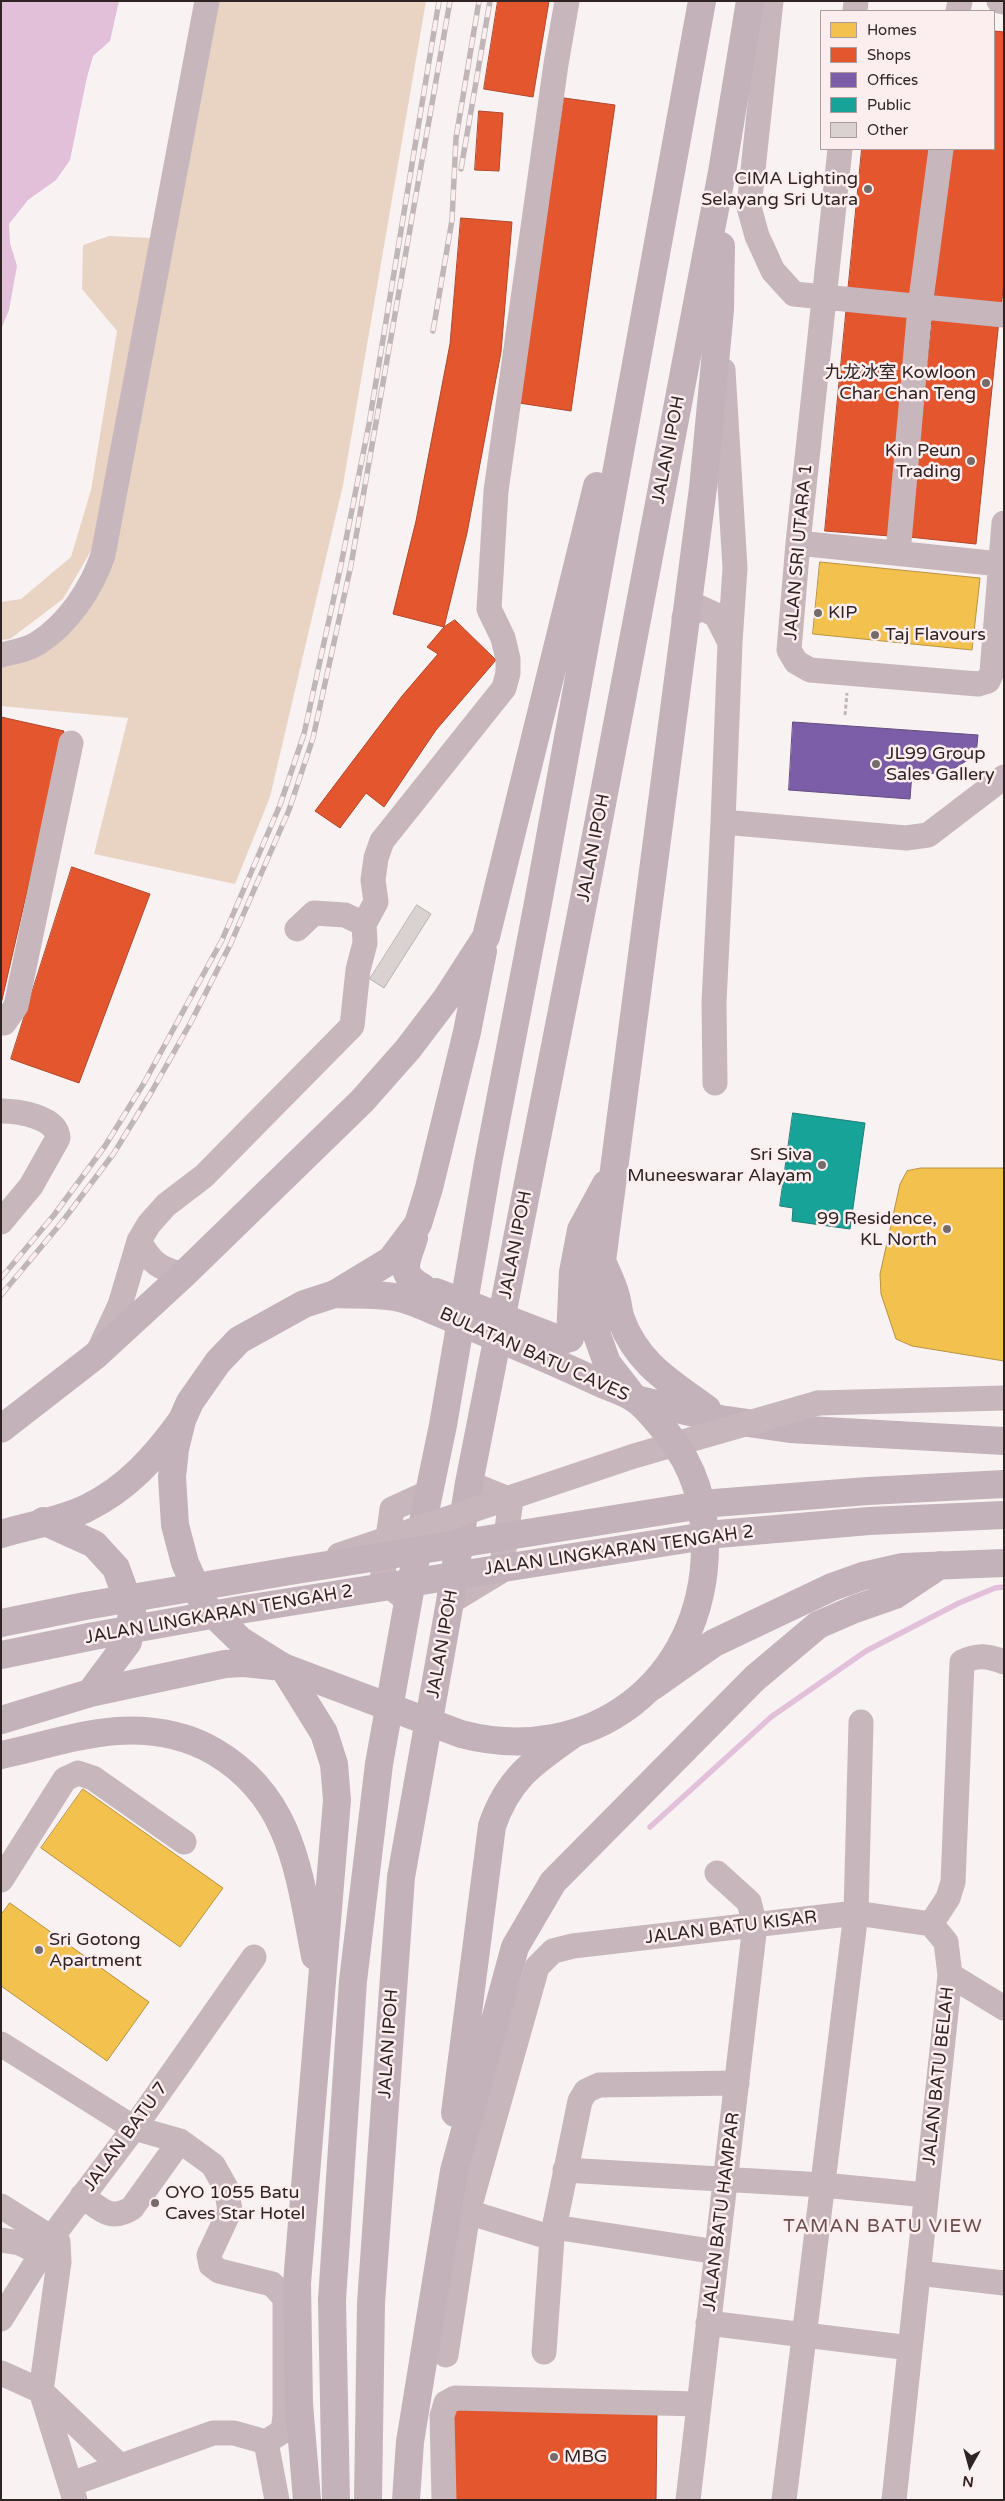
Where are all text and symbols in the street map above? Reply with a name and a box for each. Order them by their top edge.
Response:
legend [820,10,995,150]
text: Homes [867,21,917,39]
text: Shops [867,46,911,64]
text: Offices [867,71,918,89]
text: Public [867,96,911,114]
text: Other [867,121,908,139]
place label: CIMA Lighting Selayang Sri Utara [701,168,858,210]
marker: CIMA Lighting Selayang Sri Utara [862,183,874,195]
place label: 九龙冰室 Kowloon Char Chan Teng [825,362,976,404]
marker: 九龙冰室 Kowloon Char Chan Teng [980,377,992,389]
street label: JALAN IPOH [648,394,690,506]
place label: Kin Peun Trading [885,440,961,482]
marker: Kin Peun Trading [965,455,977,467]
street label: JALAN SRI UTARA 1 [781,463,817,641]
place label: KIP [828,602,857,624]
marker: KIP [812,607,824,619]
place label: Taj Flavours [885,624,986,646]
marker: Taj Flavours [869,629,881,641]
place label: JL99 Group Sales Gallery [886,743,995,786]
marker: JL99 Group Sales Gallery [870,758,882,770]
street label: JALAN IPOH [573,792,615,904]
place label: Sri Siva Muneeswarar Alayam [627,1144,812,1186]
marker: Sri Siva Muneeswarar Alayam [816,1159,828,1171]
street label: JALAN IPOH [495,1189,537,1301]
place label: 99 Residence, KL North [817,1208,937,1250]
marker: 99 Residence, KL North [941,1223,953,1235]
street label: BULATAN BATU CAVES [436,1303,632,1407]
street label: JALAN LINGKARAN TENGAH 2 [483,1521,755,1581]
street label: JALAN LINGKARAN TENGAH 2 [83,1581,355,1649]
street label: JALAN IPOH [423,1588,463,1700]
street label: JALAN BATU KISAR [644,1907,818,1949]
place label: Sri Gotong Apartment [49,1929,142,1972]
marker: Sri Gotong Apartment [33,1944,45,1956]
street label: JALAN BATU BELAH [919,1986,959,2166]
street label: JALAN IPOH [374,1988,404,2100]
street label: JALAN BATU 7 [79,2078,173,2196]
street label: JALAN BATU HAMPAR [699,2111,745,2313]
place label: OYO 1055 Batu Caves Star Hotel [165,2182,305,2224]
marker: OYO 1055 Batu Caves Star Hotel [149,2197,161,2209]
district label: TAMAN BATU VIEW [781,2216,985,2238]
north arrow [945,2441,995,2491]
place label: MBG [564,2446,607,2468]
marker: MBG [548,2451,560,2463]
text: N [961,2472,975,2491]

